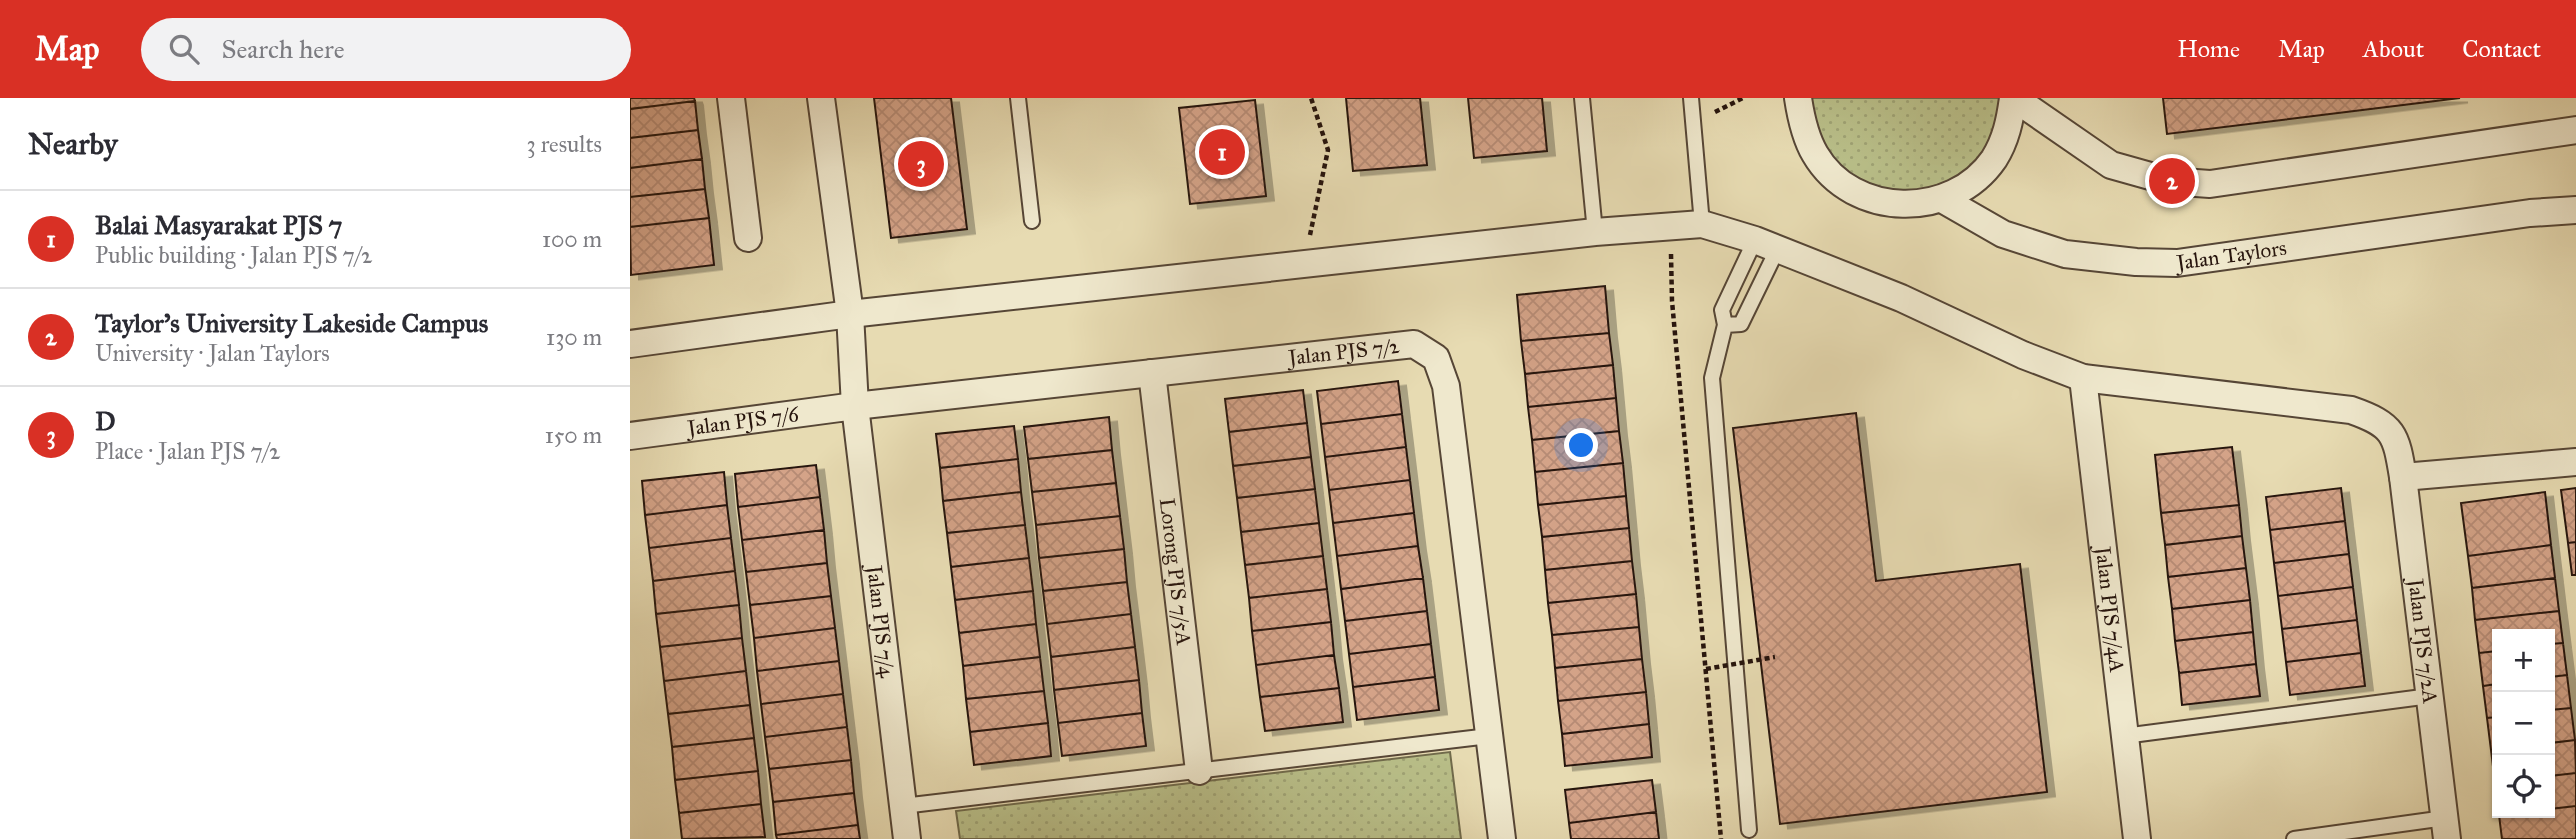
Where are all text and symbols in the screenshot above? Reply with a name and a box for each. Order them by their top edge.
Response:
search box [141,18,631,81]
text: Map [35,29,99,69]
icon: search [165,30,203,68]
text: Search here [221,33,345,65]
text: Home [2177,34,2240,64]
text: Map [2278,34,2325,64]
text: About [2363,34,2424,64]
text: Contact [2462,34,2541,64]
text: Nearby [28,126,118,162]
pin: 1 [1199,126,1245,178]
text: 3 results [526,130,602,158]
pin: 3 [898,138,944,190]
pin: 2 [2149,155,2195,207]
text: Balai Masyarakat PJS 7 [95,209,342,241]
text: 1 [46,225,56,253]
text: 100 m [542,225,602,253]
street label: Jalan Taylors [2173,235,2288,276]
text: Public building · Jalan PJS 7/2 [95,241,372,269]
text: Taylor's University Lakeside Campus [95,307,488,339]
text: 2 [45,323,57,351]
text: 130 m [546,323,602,351]
street label: Jalan PJS 7/2 [1285,333,1401,371]
text: University · Jalan Taylors [95,339,330,367]
street label: Jalan PJS 7/6 [684,400,801,441]
text: D [95,405,116,437]
text: 3 [46,421,56,449]
text: 150 m [545,421,602,449]
your location [1564,428,1598,462]
text: Place · Jalan PJS 7/2 [95,437,280,465]
street label: Lorong PJS 7/5A [1154,497,1197,647]
street label: Jalan PJS 7/4A [2090,543,2130,674]
street label: Jalan PJS 7/4 [861,562,901,680]
street label: Jalan PJS 7/2A [2402,575,2443,705]
map controls [2492,629,2555,818]
button: + [2492,629,2555,692]
button: − [2492,692,2555,755]
button: locate [2492,755,2555,818]

